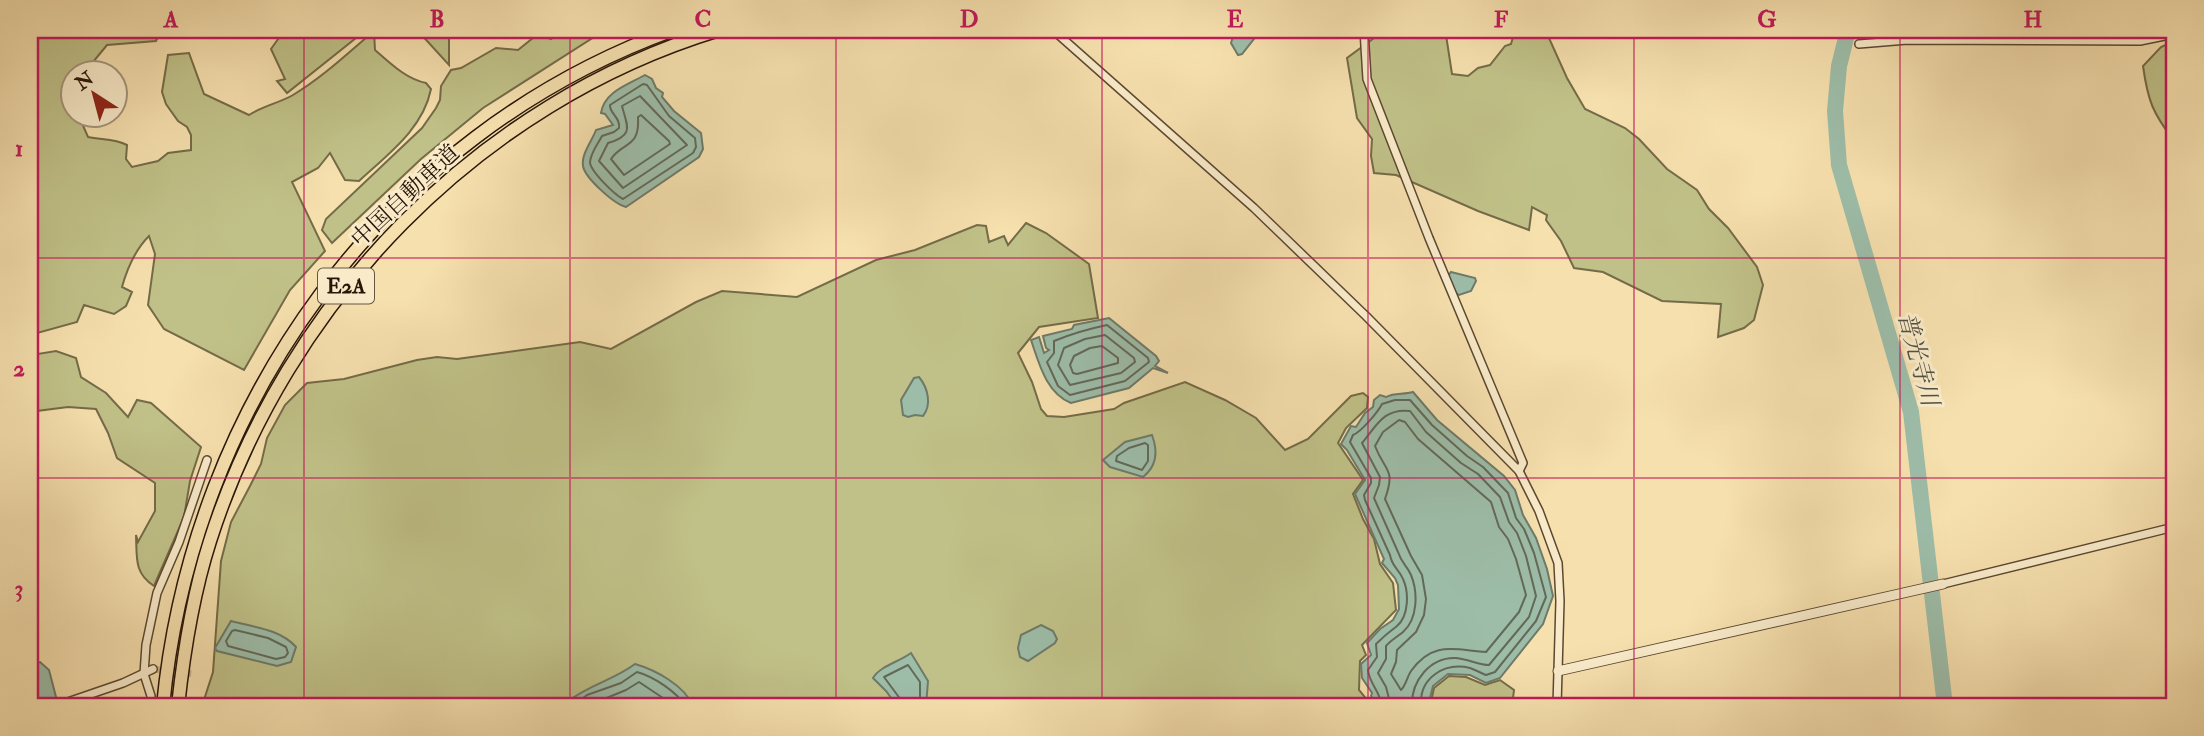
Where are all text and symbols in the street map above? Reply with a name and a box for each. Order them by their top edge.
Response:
text: A [163,5,179,34]
text: B [429,5,445,34]
text: C [695,5,711,34]
text: D [960,5,978,34]
text: E [1227,5,1244,34]
text: F [1494,5,1509,34]
text: G [1757,5,1777,34]
text: H [2024,5,2043,34]
north arrow [60,60,130,130]
text: N [70,66,99,96]
text: 1 [15,134,23,163]
street label: 中国自動車道 [345,138,465,254]
road number: E2A [318,268,374,304]
water label: 普光寺川 [1891,309,1946,412]
text: 2 [13,354,25,383]
text: 3 [15,574,23,603]

